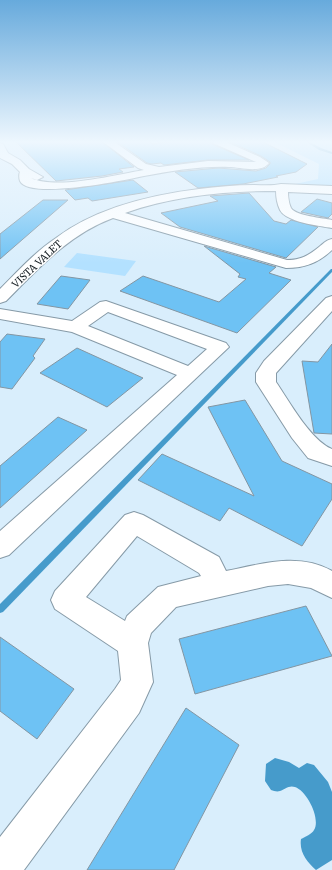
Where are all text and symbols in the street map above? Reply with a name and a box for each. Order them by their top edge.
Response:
street label: VISTA VALET [8,237,65,291]

